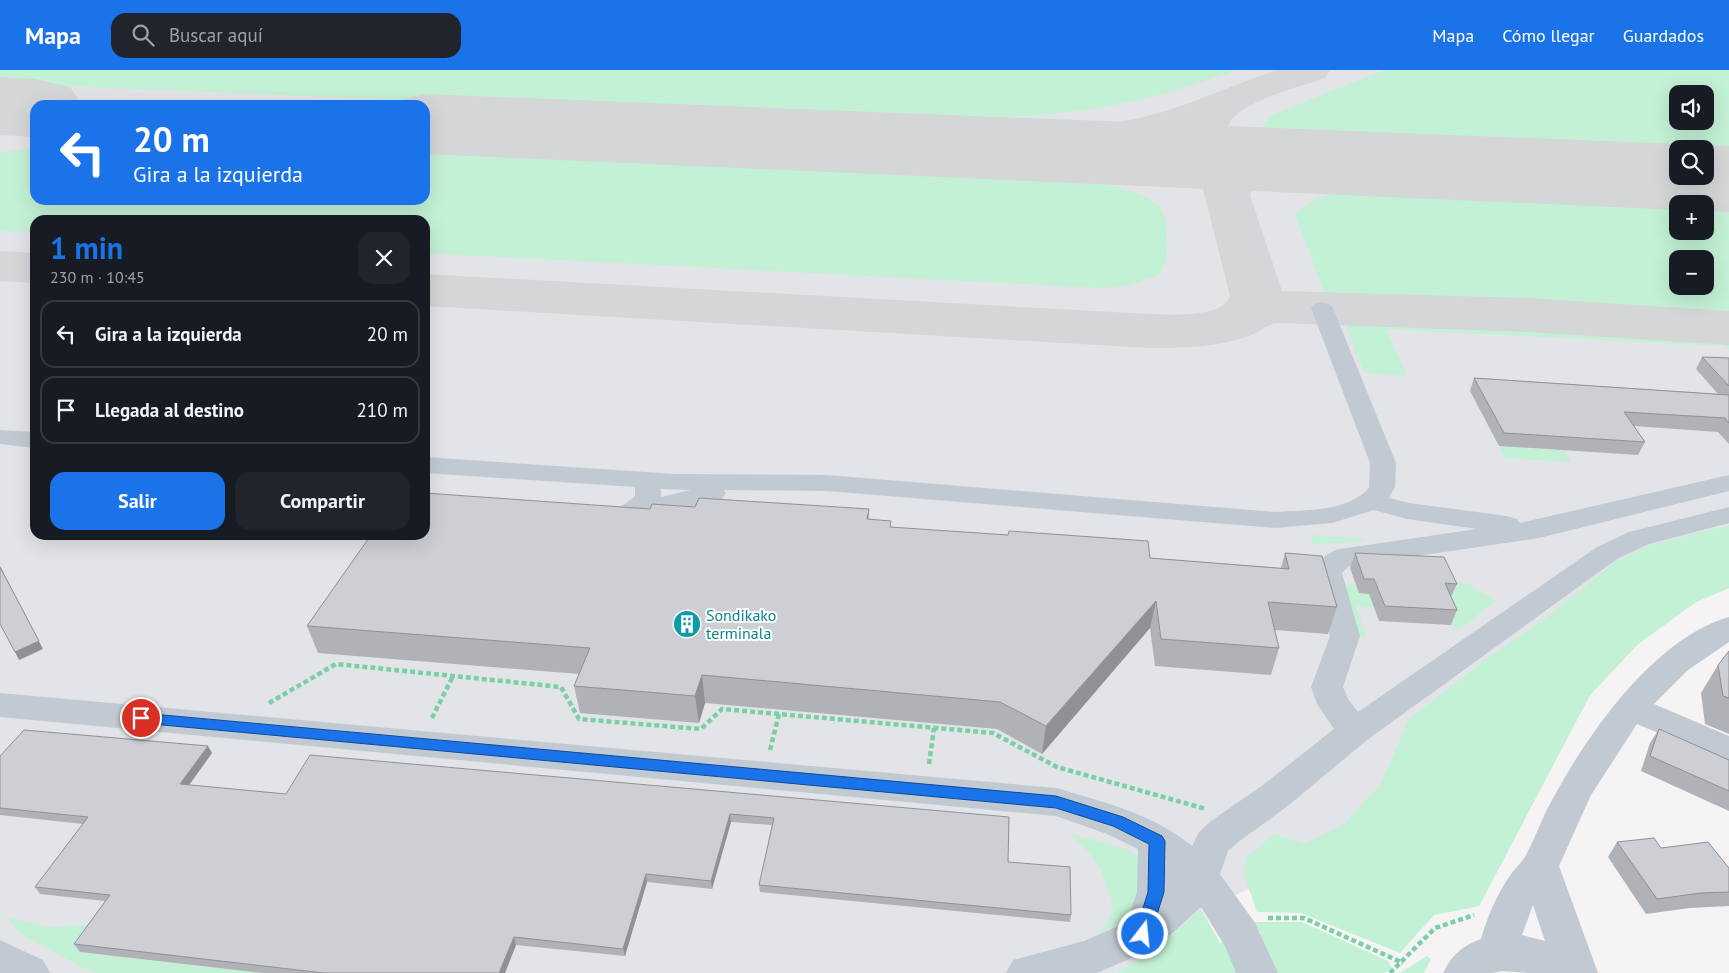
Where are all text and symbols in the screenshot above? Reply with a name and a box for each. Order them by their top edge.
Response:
search box [111,13,461,58]
text: Mapa [25,20,81,51]
icon: search [129,21,157,49]
text: Buscar aquí [169,23,263,47]
text: Mapa [1432,24,1474,47]
text: Cómo llegar [1502,24,1595,47]
text: Guardados [1623,24,1704,47]
map controls [1669,85,1714,295]
button: sound [1669,85,1714,130]
text: 20 m [133,116,210,162]
icon: left [50,120,115,185]
button: search [1669,140,1714,185]
text: Gira a la izquierda [133,160,303,188]
button: + [1669,195,1714,240]
text: 1 min [50,228,123,267]
button: close [358,232,410,284]
button: − [1669,250,1714,295]
text: 230 m · 10:45 [50,267,145,287]
icon: left [52,320,80,348]
text: Gira a la izquierda [95,322,242,346]
text: 20 m [367,322,408,346]
icon: arrive [52,396,80,424]
text: Llegada al destino [95,398,244,422]
text: 210 m [356,398,408,422]
button: Salir [50,472,225,530]
button: Compartir [235,472,410,530]
place label: Sondikako terminala [706,605,776,643]
building icon: Sondikako terminala [672,609,702,639]
pin [120,697,162,739]
icon: arrive [127,704,155,732]
position arrow [1116,907,1168,959]

